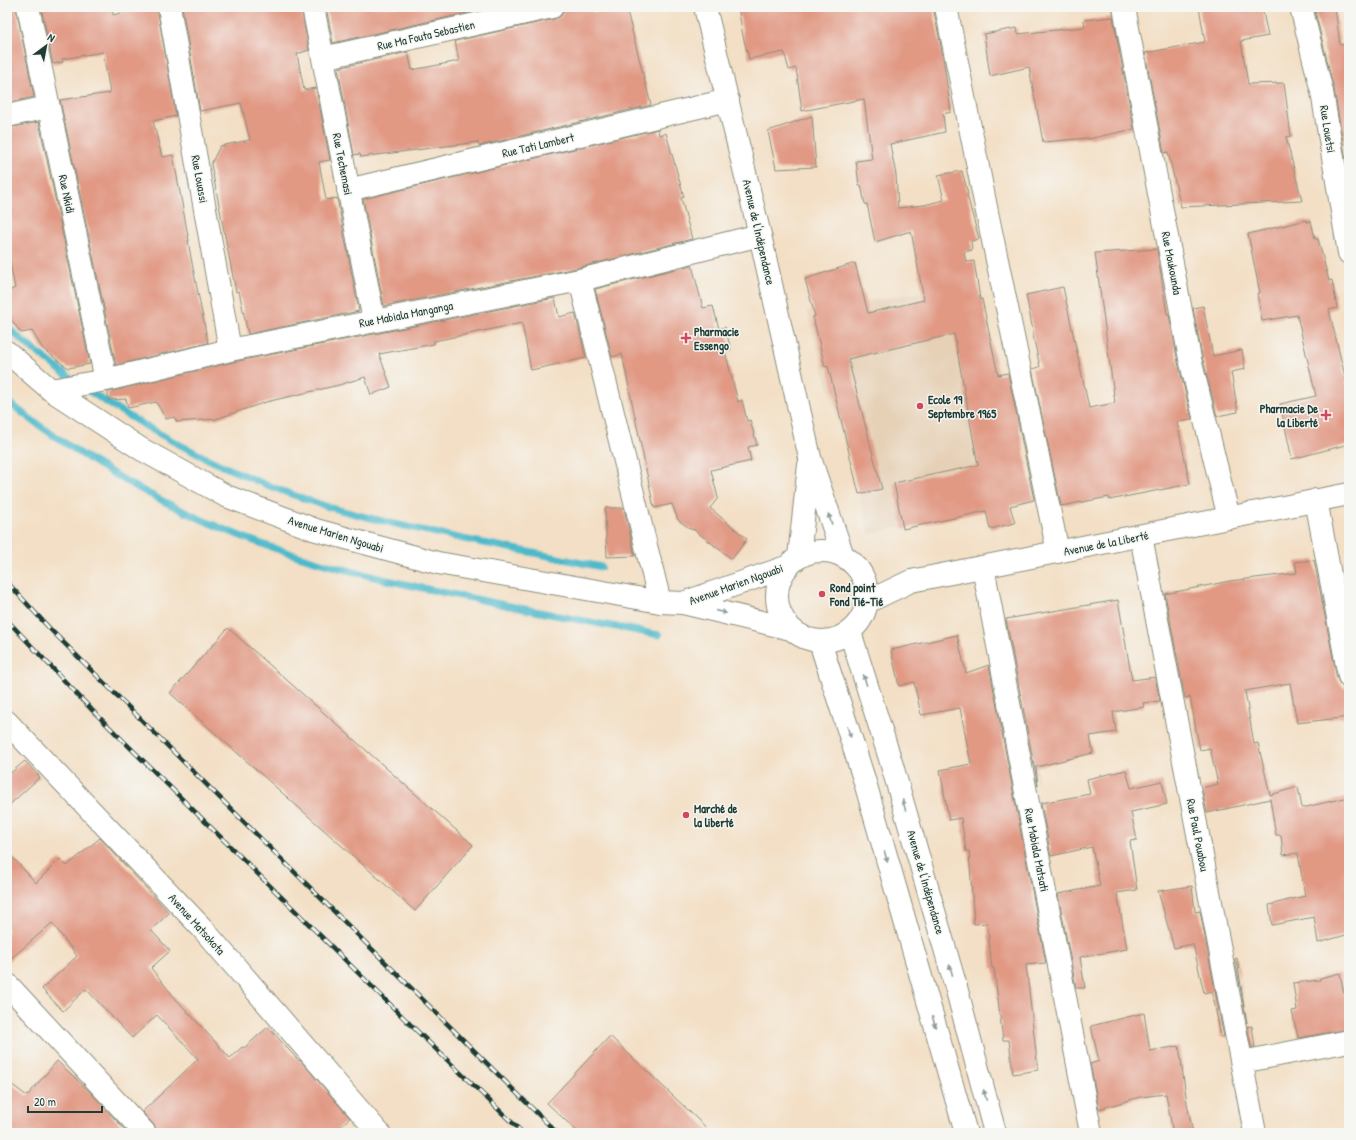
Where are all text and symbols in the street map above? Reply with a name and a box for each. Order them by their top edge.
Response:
street label: Rue Ma Fouta Sebastien [376,16,476,54]
north arrow [26,26,66,66]
text: N [45,30,58,45]
street label: Rue Louetsi [1316,104,1340,154]
street label: Rue Tati Lambert [500,128,577,162]
street label: Rue Techemasi [329,132,357,196]
street label: Rue Louassi [187,154,213,204]
street label: Rue Nkidi [55,173,79,215]
street label: Avenue de l'Indépendance [739,178,779,287]
street label: Rue Moukounda [1158,230,1187,296]
street label: Rue Mabiala Manganga [358,296,455,331]
place label: Pharmacie Essengo [694,323,739,355]
marker: Pharmacie Essengo [681,333,691,343]
place label: Ecole 19 Septembre 1965 [928,391,997,423]
place label: Pharmacie De la Liberté [1260,400,1318,431]
marker: Ecole 19 Septembre 1965 [915,401,925,411]
marker: Pharmacie De la Liberté [1321,410,1331,420]
street label: Avenue Marien Ngouabi [286,511,386,557]
one-way arrow [827,513,833,525]
street label: Avenue de la Liberté [1062,526,1150,560]
street label: Avenue Marien Ngouabi [687,559,785,609]
place label: Rond point Fond Tié-Tié [829,579,883,610]
marker: Rond point Fond Tié-Tié [817,589,827,599]
one-way arrow [715,610,727,616]
one-way arrow [862,674,868,686]
one-way arrow [846,726,852,738]
street label: Rue Paul Pouabou [1183,797,1213,873]
one-way arrow [900,798,906,811]
place label: Marché de la liberté [694,800,737,831]
street label: Rue Mabiala Matsati [1021,807,1053,893]
marker: Marché de la liberté [681,810,691,820]
street label: Avenue de l'Indépendance [903,828,949,936]
one-way arrow [883,851,889,863]
street label: Avenue Matsokota [165,890,229,959]
one-way arrow [948,964,954,976]
one-way arrow [931,1016,937,1028]
scale bar [28,1088,102,1114]
one-way arrow [982,1089,988,1101]
text: 20 m [34,1093,56,1110]

